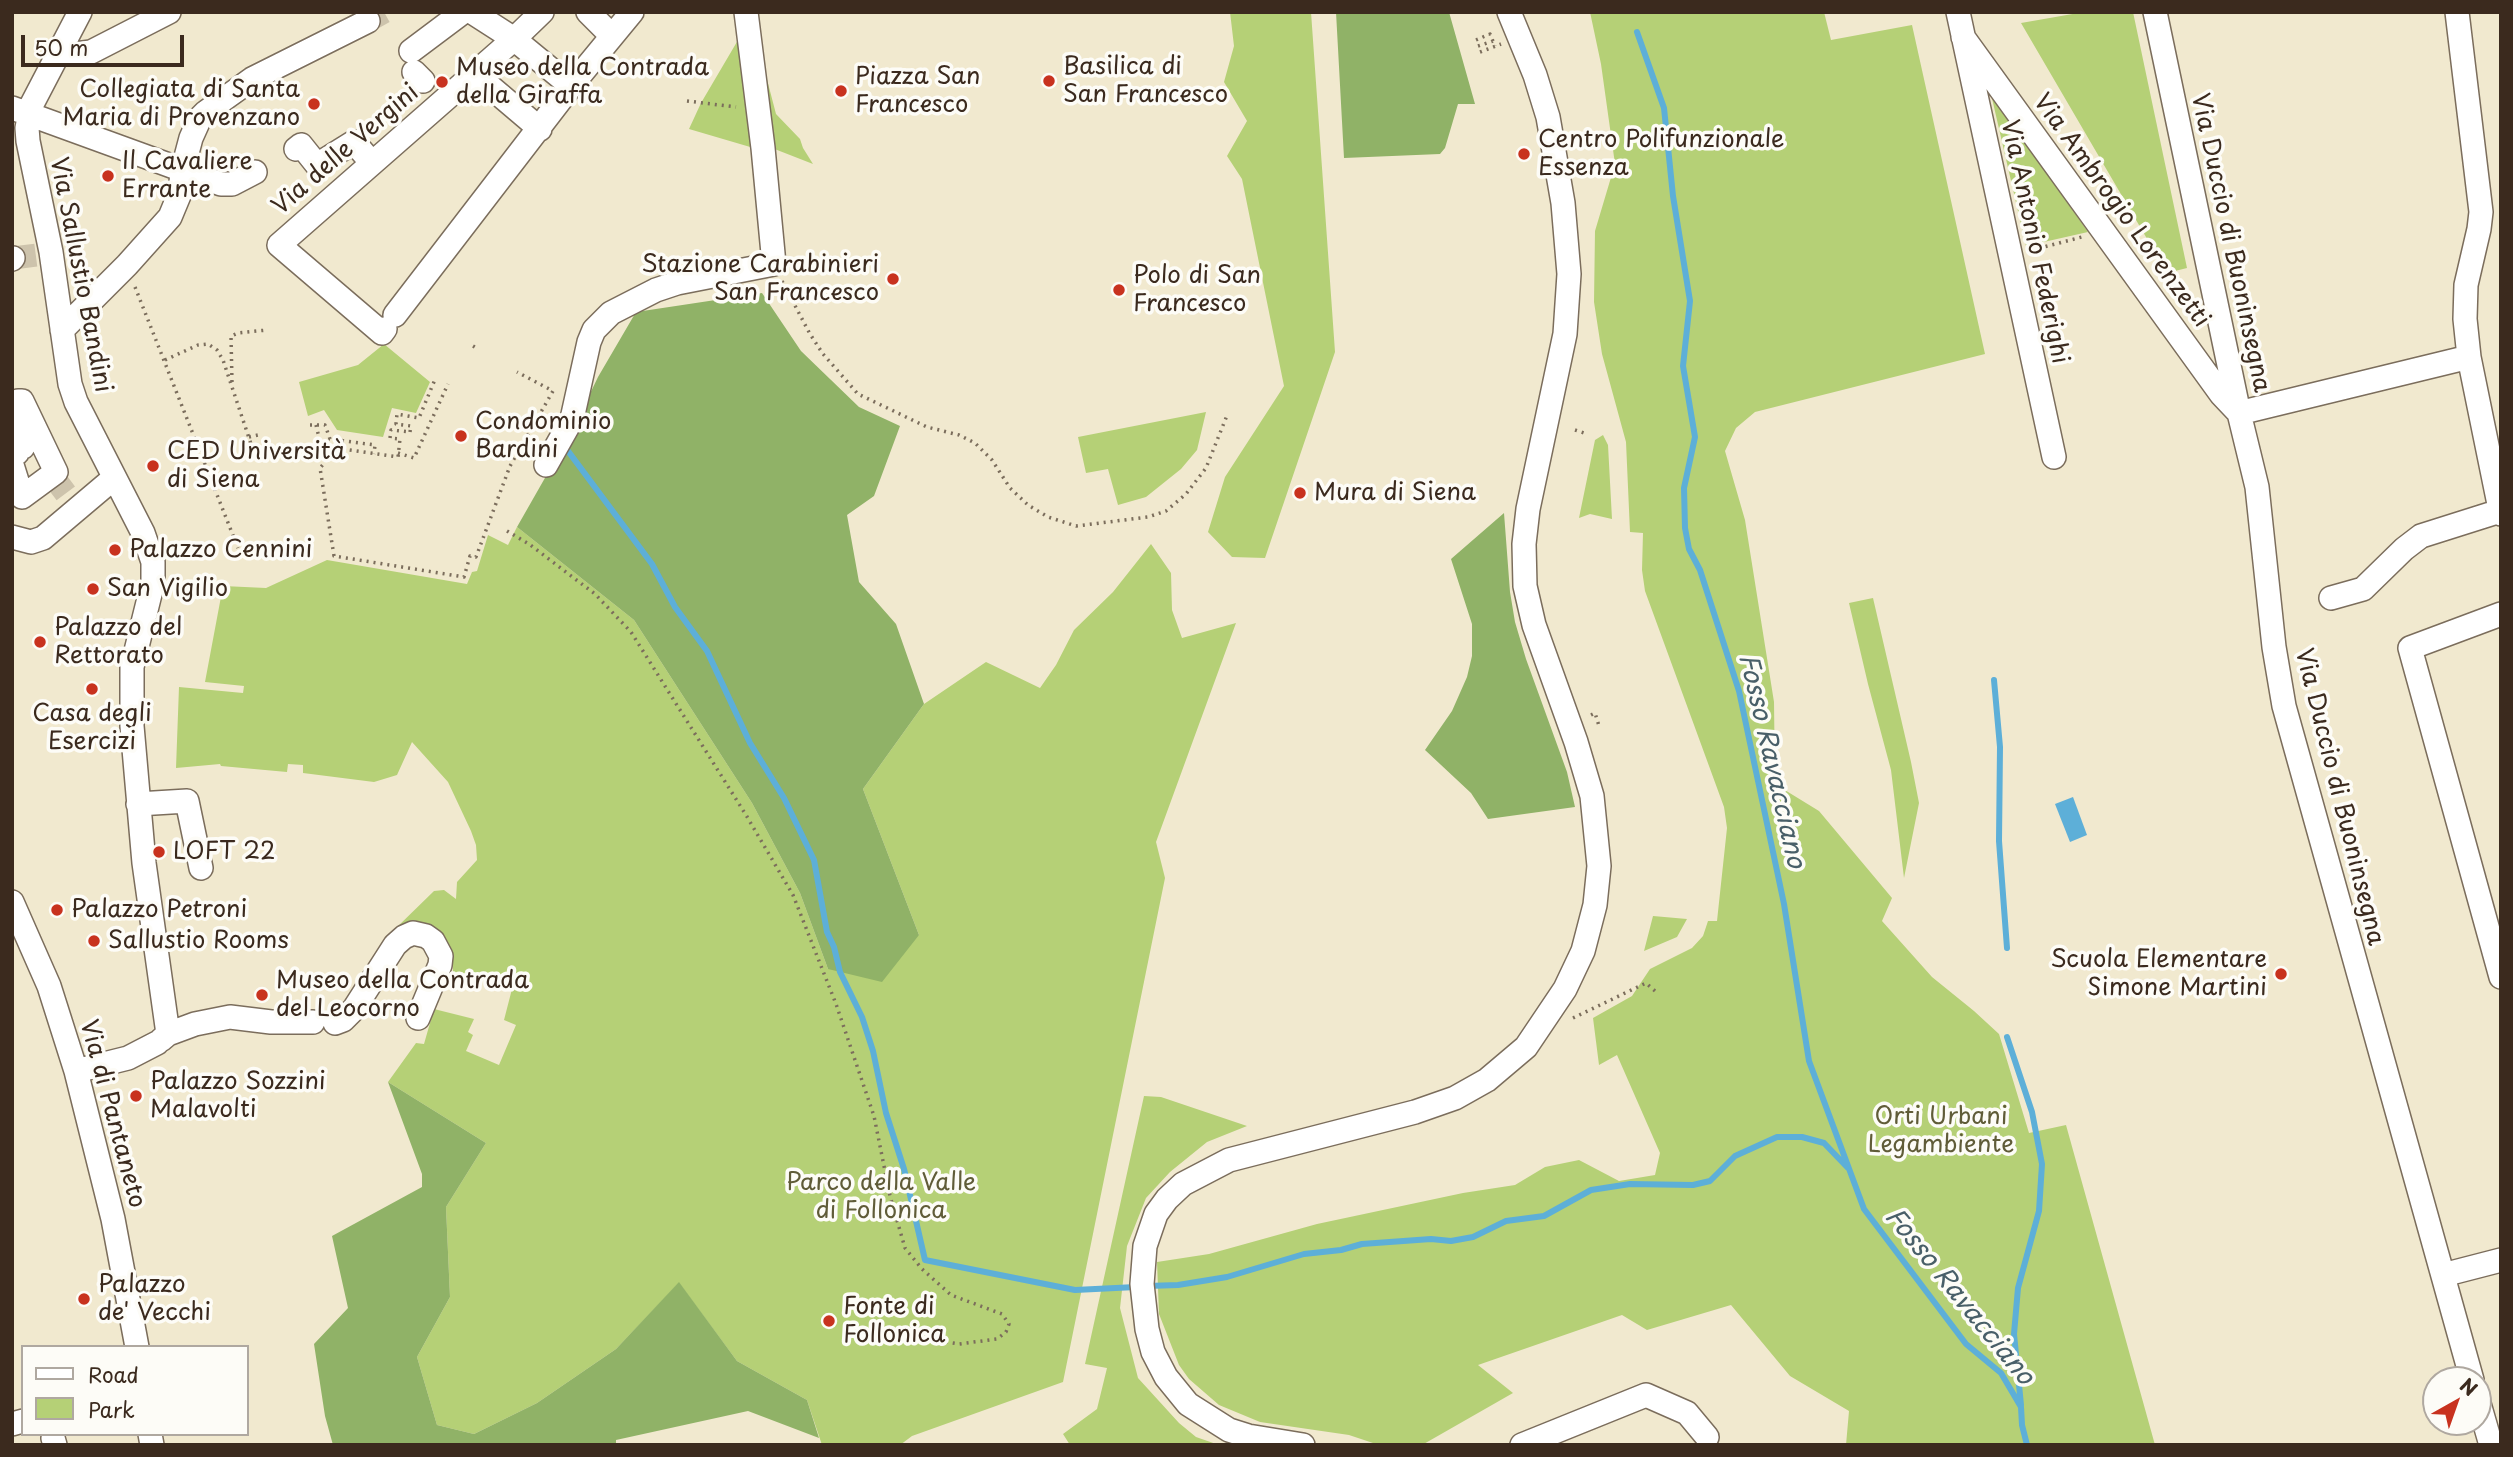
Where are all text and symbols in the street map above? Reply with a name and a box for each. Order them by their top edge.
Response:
scale bar [24,21,187,65]
text: 50 m [34,31,88,63]
place label: Basilica di San Francesco [1063,53,1228,109]
place label: Museo della Contrada della Giraffa [456,54,709,110]
place label: Piazza San Francesco [855,63,980,119]
marker: Basilica di San Francesco [1041,73,1057,89]
marker: Museo della Contrada della Giraffa [434,74,450,90]
place label: Collegiata di Santa Maria di Provenzano [62,76,300,132]
street label: Via delle Vergini [267,79,425,221]
marker: Piazza San Francesco [833,83,849,99]
street label: Via Ambrogio Lorenzetti [2027,89,2215,333]
street label: Via Duccio di Buoninsegna [2184,91,2276,395]
marker: Collegiata di Santa Maria di Provenzano [306,96,322,112]
street label: Via Antonio Federighi [1994,117,2074,367]
place label: Centro Polifunzionale Essenza [1538,126,1785,182]
marker: Centro Polifunzionale Essenza [1516,146,1532,162]
place label: Il Cavaliere Errante [122,148,252,204]
street label: Via Sallustio Bandini [43,155,117,395]
marker: Il Cavaliere Errante [100,168,116,184]
place label: Stazione Carabinieri San Francesco [642,251,879,307]
place label: Polo di San Francesco [1133,262,1261,318]
marker: Stazione Carabinieri San Francesco [885,271,901,287]
marker: Polo di San Francesco [1111,282,1127,298]
place label: Condominio Bardini [475,408,611,464]
marker: Condominio Bardini [453,428,469,444]
place label: CED Università di Siena [167,438,346,494]
marker: CED Università di Siena [145,458,161,474]
place label: Mura di Siena [1314,479,1476,507]
marker: Mura di Siena [1292,485,1308,501]
place label: Palazzo Cennini [129,536,313,564]
marker: Palazzo Cennini [107,542,123,558]
place label: San Vigilio [107,575,228,603]
marker: San Vigilio [85,581,101,597]
place label: Palazzo del Rettorato [54,614,182,670]
marker: Palazzo del Rettorato [32,634,48,650]
street label: Via Duccio di Buoninsegna [2288,646,2390,948]
water label: Fosso Ravacciano [1731,651,1811,871]
marker: Casa degli Esercizi [84,681,100,697]
place label: Casa degli Esercizi [32,700,152,756]
place label: LOFT 22 [173,838,275,866]
marker: LOFT 22 [151,844,167,860]
place label: Palazzo Petroni [71,896,247,924]
marker: Palazzo Petroni [49,902,65,918]
place label: Sallustio Rooms [108,927,289,955]
marker: Sallustio Rooms [86,933,102,949]
place label: Scuola Elementare Simone Martini [2050,946,2267,1002]
marker: Scuola Elementare Simone Martini [2273,966,2289,982]
place label: Museo della Contrada del Leocorno [276,967,529,1023]
marker: Museo della Contrada del Leocorno [254,987,270,1003]
street label: Via di Pantaneto [73,1017,151,1211]
place label: Palazzo Sozzini Malavolti [150,1068,326,1124]
marker: Palazzo Sozzini Malavolti [128,1088,144,1104]
park label: Orti Urbani Legambiente [1868,1103,2014,1159]
park label: Parco della Valle di Follonica [786,1169,976,1225]
water label: Fosso Ravacciano [1878,1202,2040,1392]
place label: Palazzo de' Vecchi [98,1271,211,1327]
marker: Palazzo de' Vecchi [76,1291,92,1307]
place label: Fonte di Follonica [843,1293,945,1349]
marker: Fonte di Follonica [821,1313,837,1329]
legend [21,1345,248,1436]
text: Road [88,1358,139,1390]
north arrow [2422,1366,2492,1436]
text: N [2454,1371,2484,1402]
text: Park [88,1393,135,1425]

